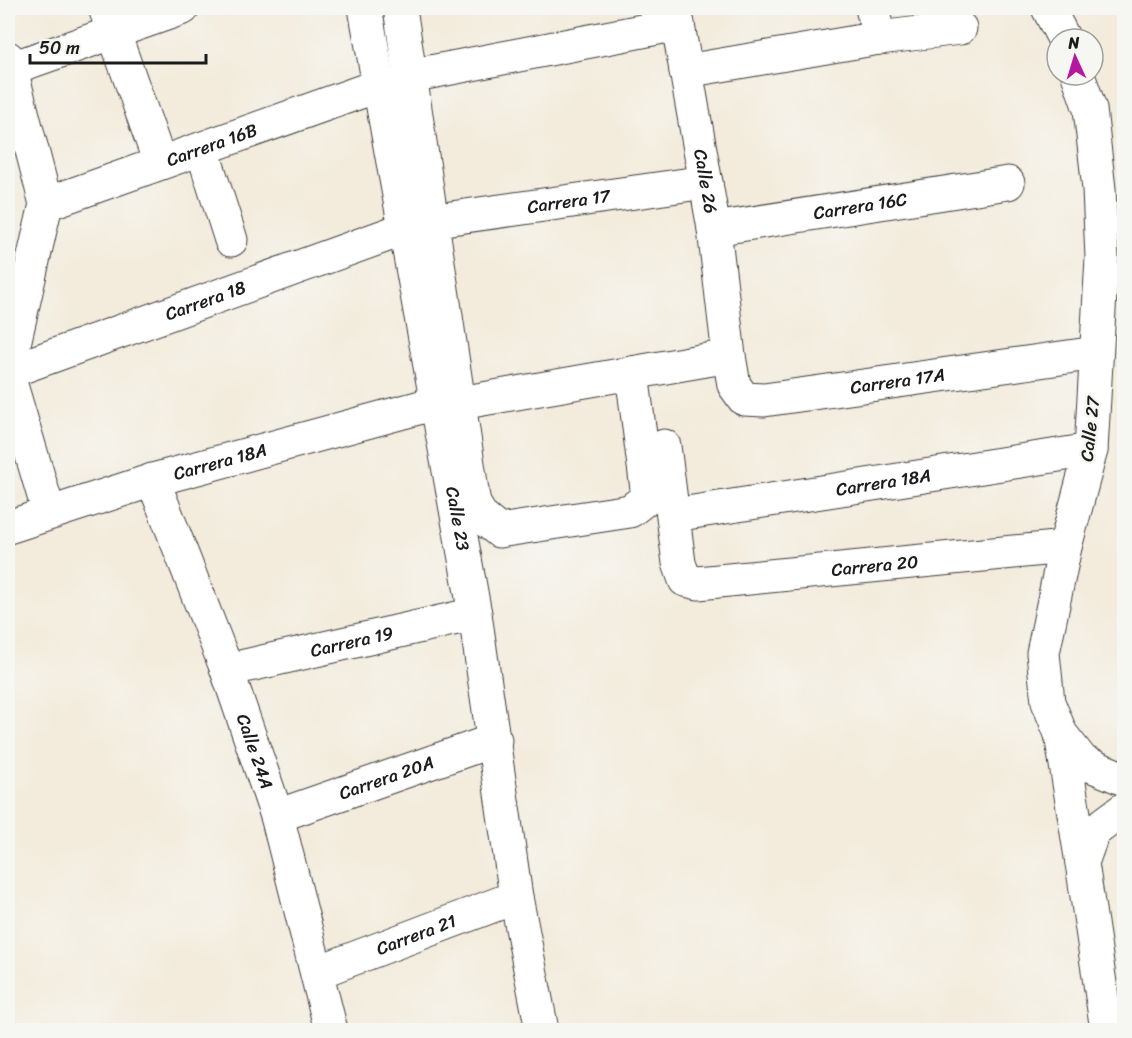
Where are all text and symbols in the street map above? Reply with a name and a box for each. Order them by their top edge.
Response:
scale bar [30,27,206,65]
north arrow [1045,27,1105,87]
text: N [1066,28,1081,57]
text: 50 m [39,32,80,64]
street label: Carrera 16B [162,114,262,176]
street label: Calle 26 [684,146,727,216]
street label: Carrera 17 [525,179,614,223]
street label: Carrera 16C [811,183,910,229]
street label: Carrera 18 [161,271,251,330]
street label: Carrera 17A [848,359,947,404]
street label: Calle 27 [1071,393,1109,463]
street label: Carrera 18A [170,434,271,490]
street label: Carrera 18A [834,459,933,506]
street label: Calle 23 [436,484,479,553]
street label: Carrera 20 [830,545,920,586]
street label: Carrera 19 [307,617,396,667]
street label: Calle 24A [227,709,283,794]
street label: Carrera 20A [335,746,439,809]
street label: Carrera 21 [371,905,461,965]

